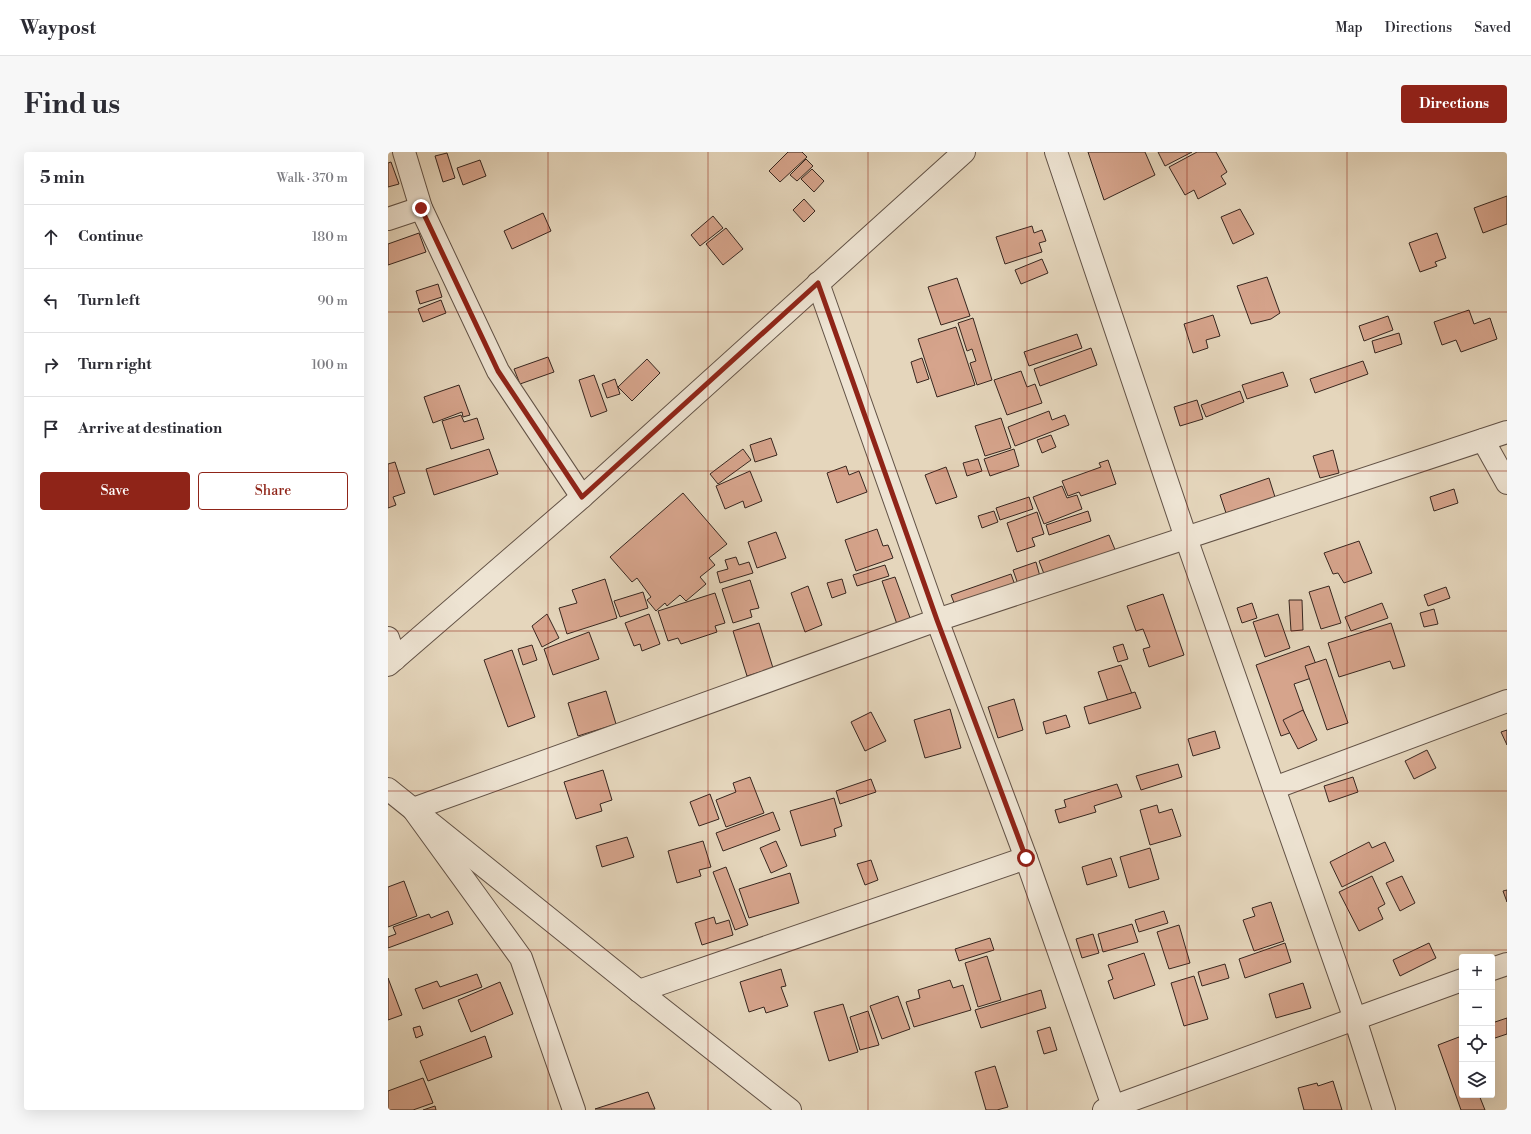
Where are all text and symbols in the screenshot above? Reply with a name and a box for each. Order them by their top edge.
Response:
text: Waypost [20,16,96,40]
text: Map [1335,19,1363,37]
text: Directions [1385,19,1452,37]
text: Saved [1474,19,1511,37]
button: Directions [1401,85,1507,123]
text: Find us [24,87,120,122]
text: 5 min [40,167,85,189]
text: Walk · 370 m [276,170,348,186]
route end [412,199,430,217]
icon: ahead [40,226,62,248]
text: Continue [78,227,143,246]
text: 180 m [312,229,348,245]
icon: left [40,290,62,312]
text: Turn left [78,291,140,310]
text: 90 m [317,293,348,309]
icon: right [40,354,62,376]
text: Turn right [78,355,152,374]
text: 100 m [312,357,348,373]
icon: arrive [40,418,62,440]
text: Arrive at destination [78,419,222,438]
button: Save [40,472,190,510]
button: Share [198,472,348,510]
route start [1017,849,1035,867]
map controls [1459,954,1495,1098]
button: + [1459,954,1495,990]
button: − [1459,990,1495,1026]
button: locate [1459,1026,1495,1062]
button: layers [1459,1062,1495,1098]

